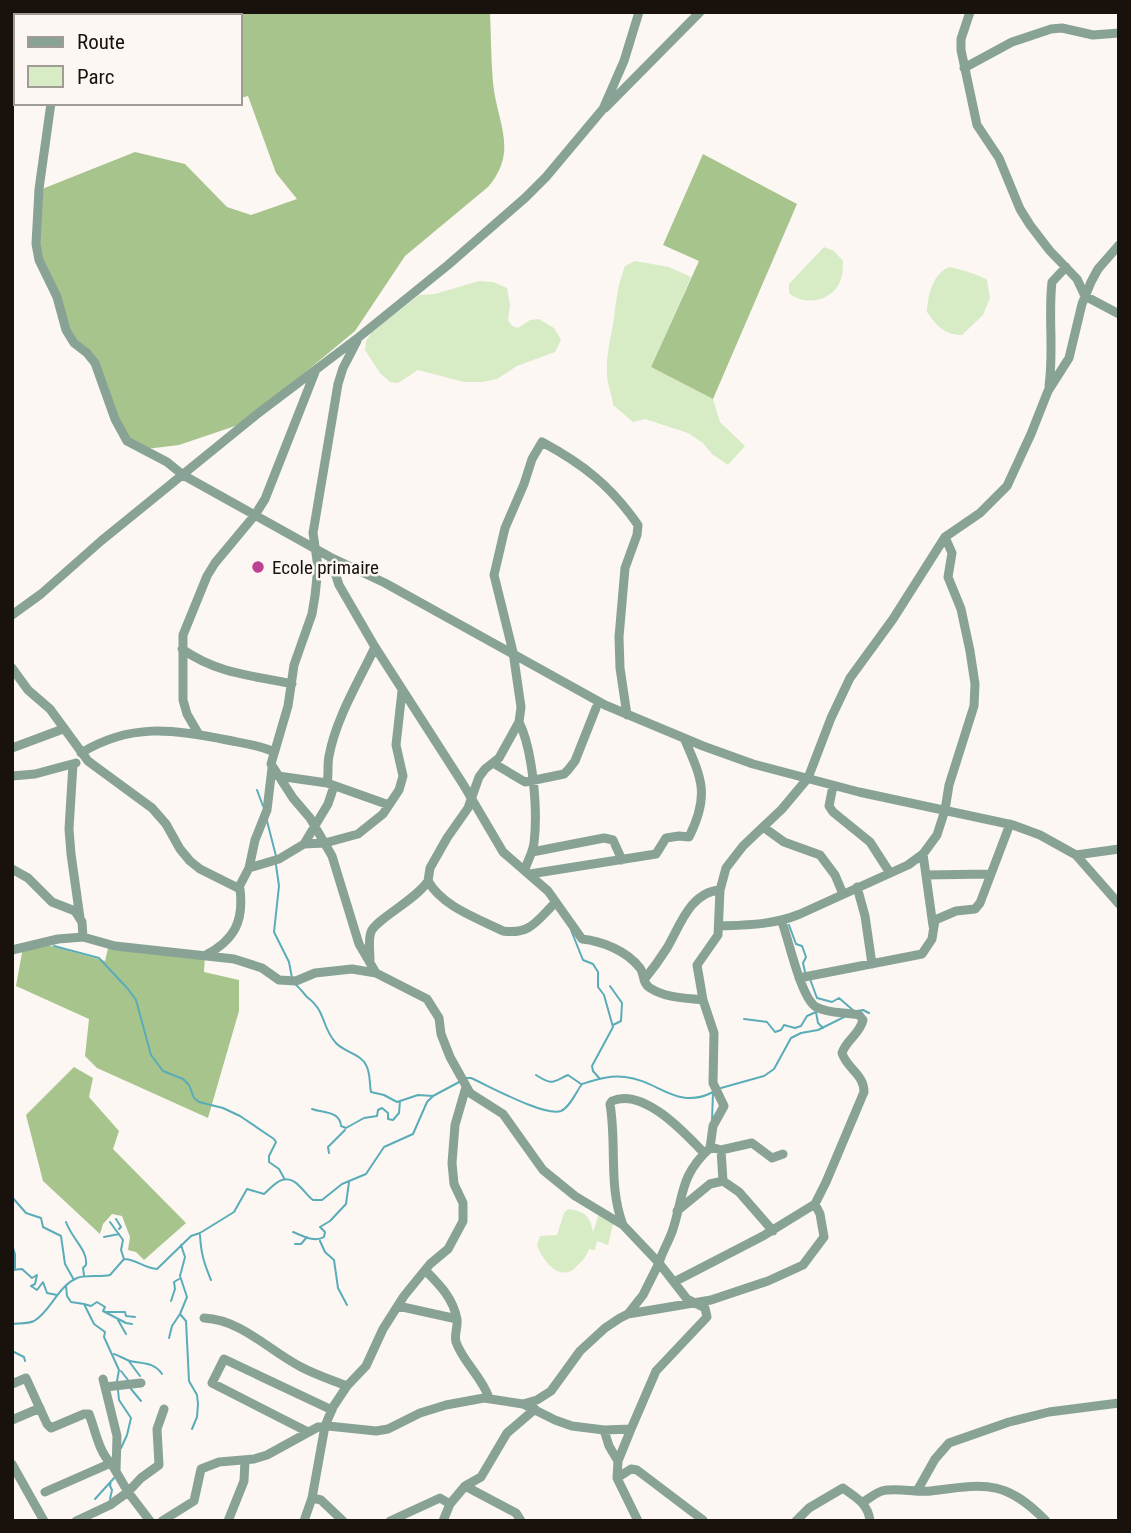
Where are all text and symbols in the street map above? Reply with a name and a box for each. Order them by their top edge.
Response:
legend [14,14,242,105]
text: Route [77,30,125,54]
text: Parc [77,65,115,89]
place label: Ecole primaire [272,556,379,579]
marker: Ecole primaire [250,559,266,575]

